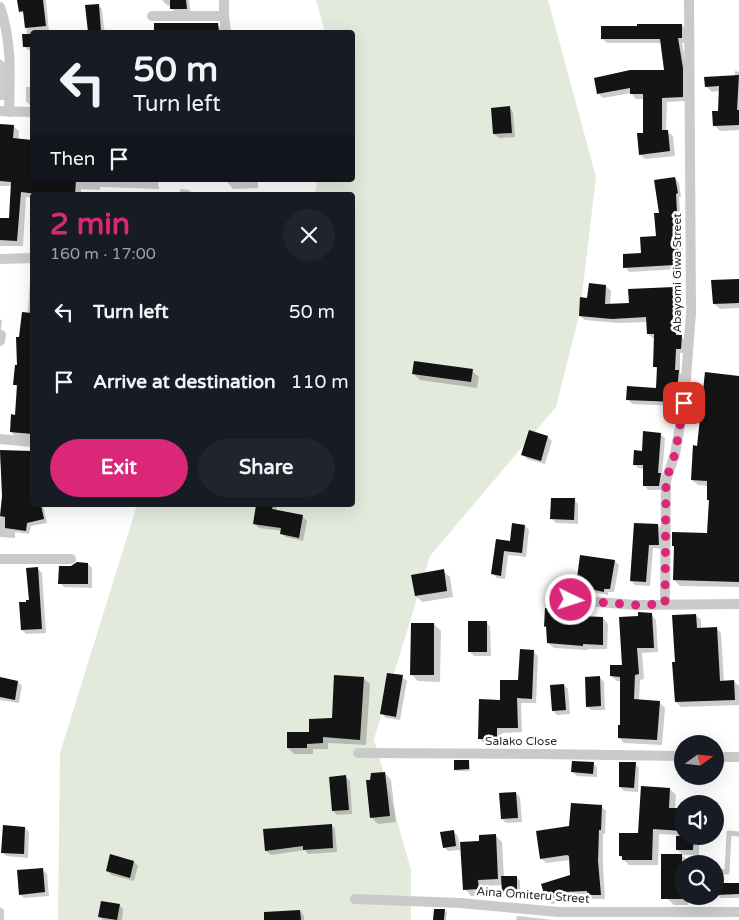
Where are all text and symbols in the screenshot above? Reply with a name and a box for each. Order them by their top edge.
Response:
text: 50 m [133,49,218,91]
icon: left [50,50,115,115]
text: Turn left [133,91,221,117]
icon: arrive [105,145,133,173]
text: Then [50,148,95,170]
text: 2 min [50,206,130,243]
button: close [283,209,335,261]
street label: Abayomi Giwa Street [670,213,684,333]
text: 160 m · 17:00 [50,244,156,264]
icon: left [50,298,78,326]
text: Turn left [93,301,169,323]
text: 50 m [289,301,335,323]
icon: arrive [50,368,78,396]
text: Arrive at destination [93,371,276,393]
text: 110 m [291,371,349,393]
pin [663,382,705,424]
icon: arrive [670,389,698,417]
button: Exit [50,439,188,497]
button: Share [198,439,335,497]
position arrow [544,573,596,625]
street label: Salako Close [485,734,557,748]
north arrow [674,735,724,785]
map controls [674,735,724,905]
button: sound [674,795,724,845]
button: search [674,855,724,905]
street label: Aina Omiteru Street [476,884,590,906]

